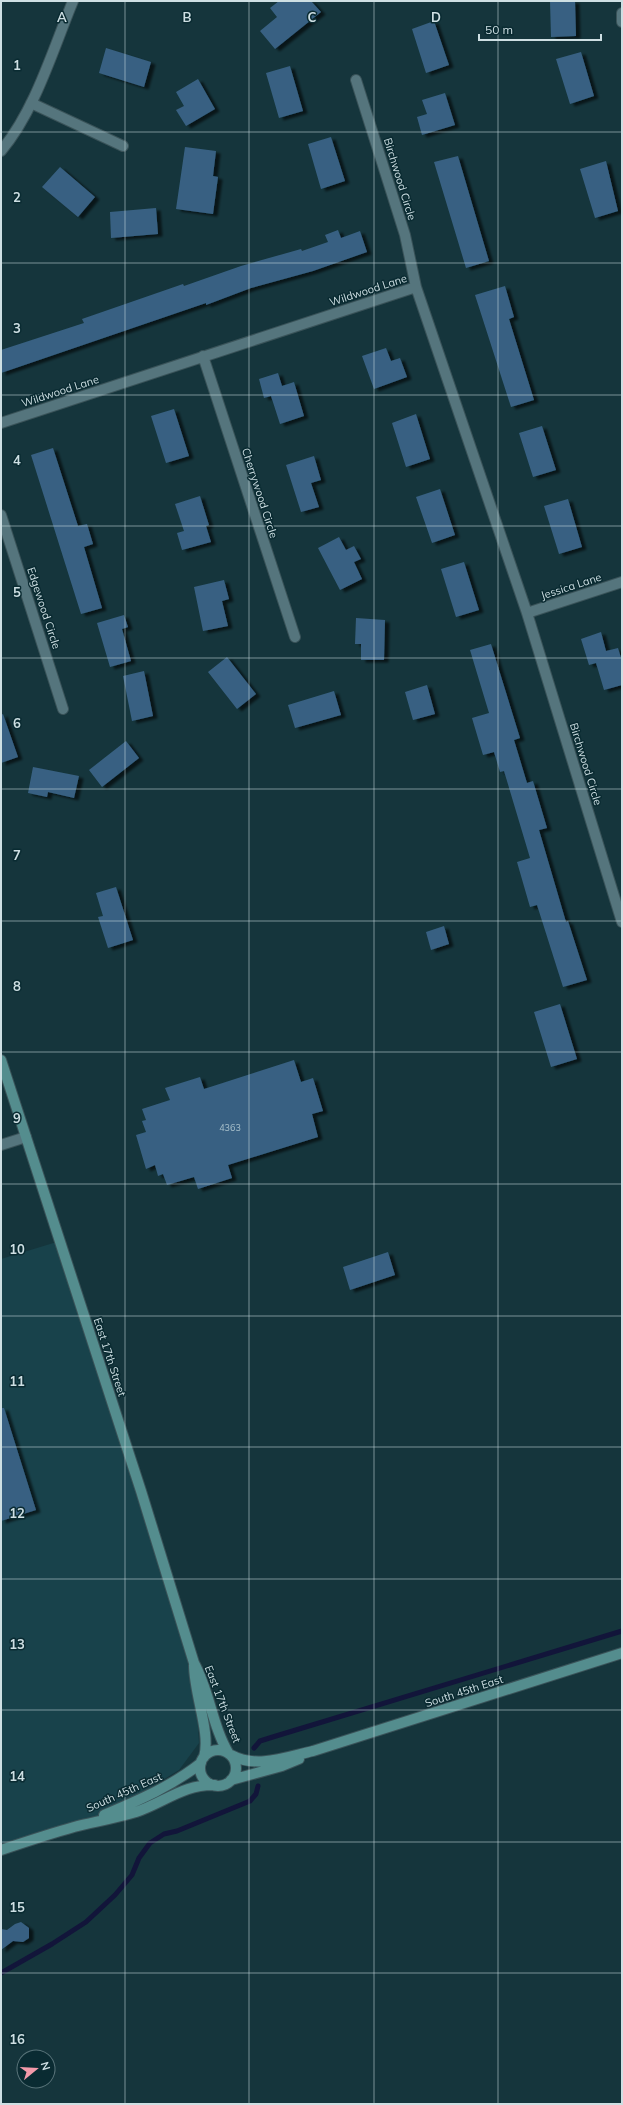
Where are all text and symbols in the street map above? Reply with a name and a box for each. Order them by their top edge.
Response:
text: A [57,9,67,25]
text: B [183,9,192,25]
text: C [308,9,317,25]
text: D [431,9,441,25]
scale bar [479,16,601,42]
text: 50 m [485,22,513,37]
text: 1 [13,57,21,73]
street label: Birchwood Circle [381,136,419,222]
text: 2 [13,189,21,205]
street label: Wildwood Lane [328,271,409,309]
text: 3 [13,320,21,336]
street label: Wildwood Lane [20,372,101,410]
street label: Cherrywood Circle [239,446,281,540]
text: 4 [13,452,21,468]
street label: Edgewood Circle [24,565,64,651]
street label: Jessica Lane [539,570,603,602]
text: 5 [13,584,21,600]
text: 6 [13,715,21,731]
street label: Birchwood Circle [567,721,605,807]
text: 7 [13,847,21,863]
text: 8 [13,978,21,994]
text: 9 [13,1110,21,1126]
house number: 4363 [219,1122,241,1133]
text: 10 [9,1241,25,1257]
street label: East 17th Street [91,1316,129,1398]
text: 11 [9,1373,25,1389]
text: 12 [9,1505,25,1521]
text: 13 [9,1636,25,1652]
street label: East 17th Street [202,1663,244,1745]
street label: South 45th East [423,1672,505,1710]
text: 14 [9,1768,25,1784]
street label: South 45th East [84,1769,164,1815]
text: 15 [9,1899,25,1915]
text: 16 [9,2031,25,2047]
north arrow [16,2049,56,2089]
text: N [38,2060,53,2072]

